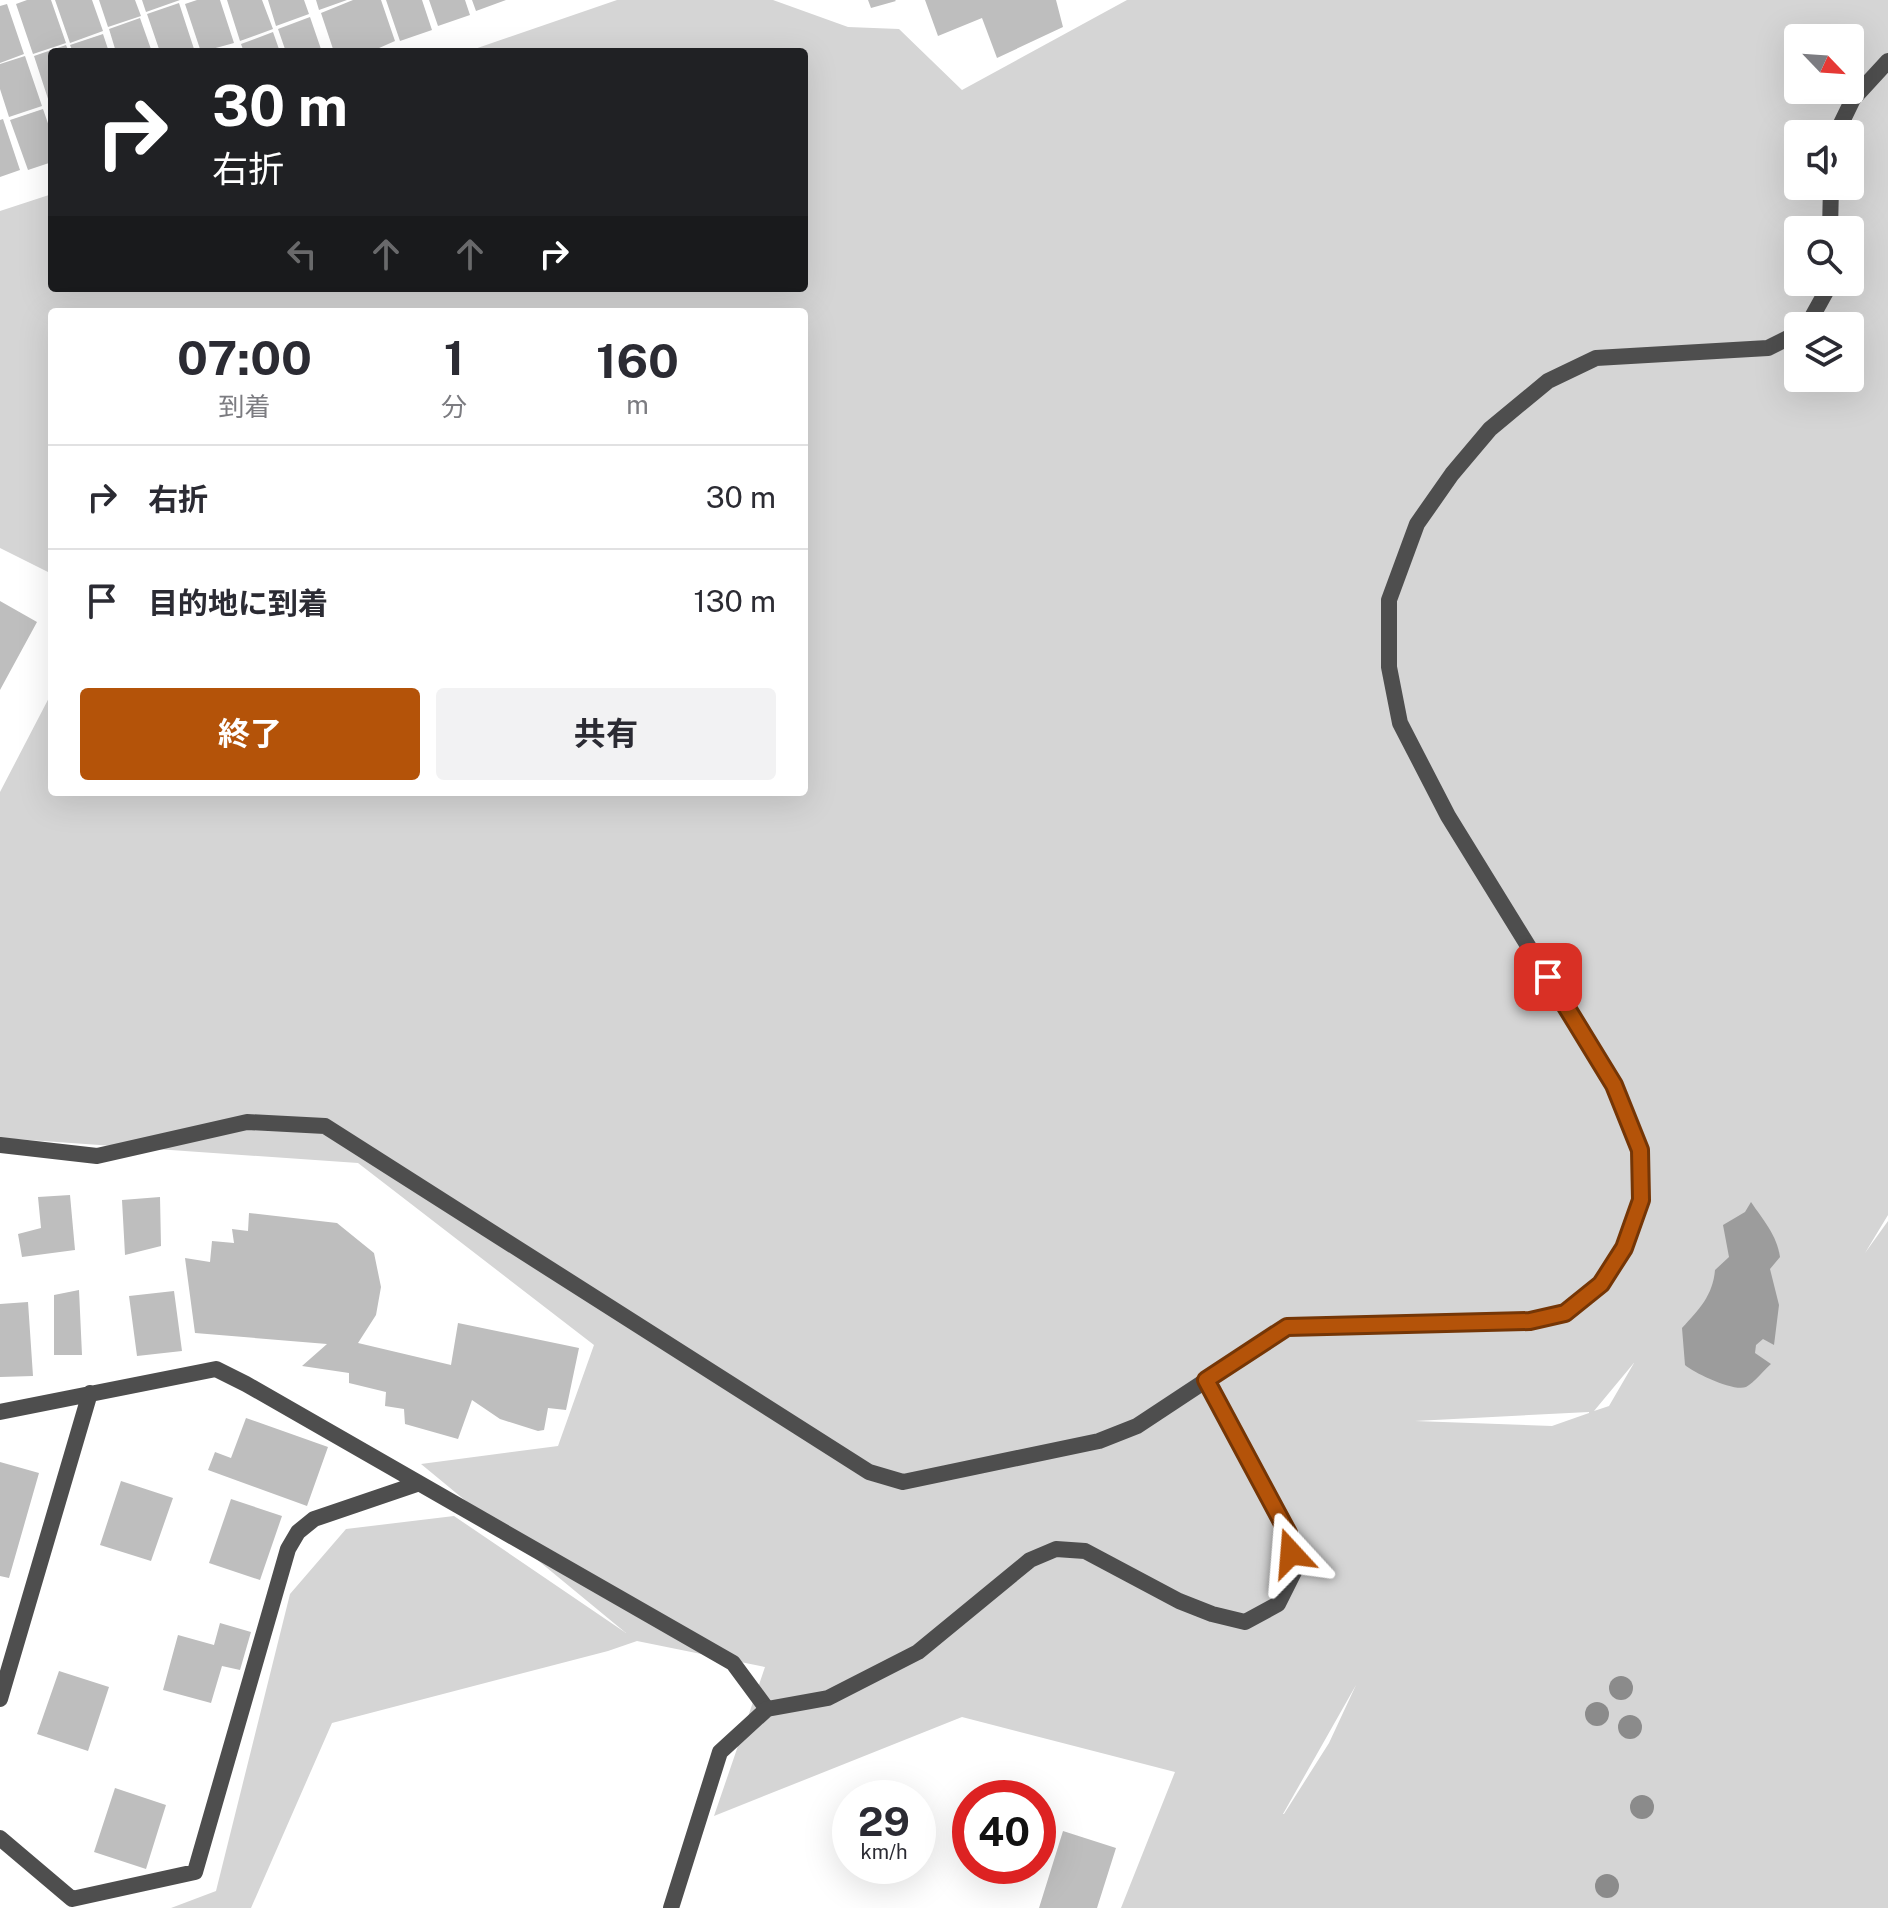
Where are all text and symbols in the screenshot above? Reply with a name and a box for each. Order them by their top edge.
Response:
north arrow [1784,24,1864,104]
map controls [1784,24,1864,392]
text: 30 m [212,73,348,139]
icon: right [80,80,184,184]
button: sound [1784,120,1864,200]
text: 右折 [212,148,284,190]
button: search [1784,216,1864,296]
icon: left [280,232,324,276]
icon: ahead [364,232,408,276]
icon: ahead [448,232,492,276]
icon: right [532,232,576,276]
button: layers [1784,312,1864,392]
text: 07:00 [177,329,312,386]
text: 1 [444,329,464,386]
text: 160 [596,332,679,389]
text: m [626,389,649,420]
text: 到着 [218,391,270,422]
text: 分 [441,391,467,422]
icon: right [80,475,124,519]
text: 30 m [706,479,776,515]
text: 右折 [148,481,208,517]
icon: arrive [80,579,124,623]
text: 130 m [693,583,776,619]
text: 目的地に到着 [148,585,328,621]
button: 終了 [80,688,420,780]
button: 共有 [436,688,776,780]
pin [1514,943,1582,1011]
icon: arrive [1526,955,1570,999]
position arrow [1249,1511,1333,1595]
speed limit sign: 40 [952,1780,1056,1884]
text: 29 [858,1798,910,1845]
text: km/h [860,1840,908,1864]

